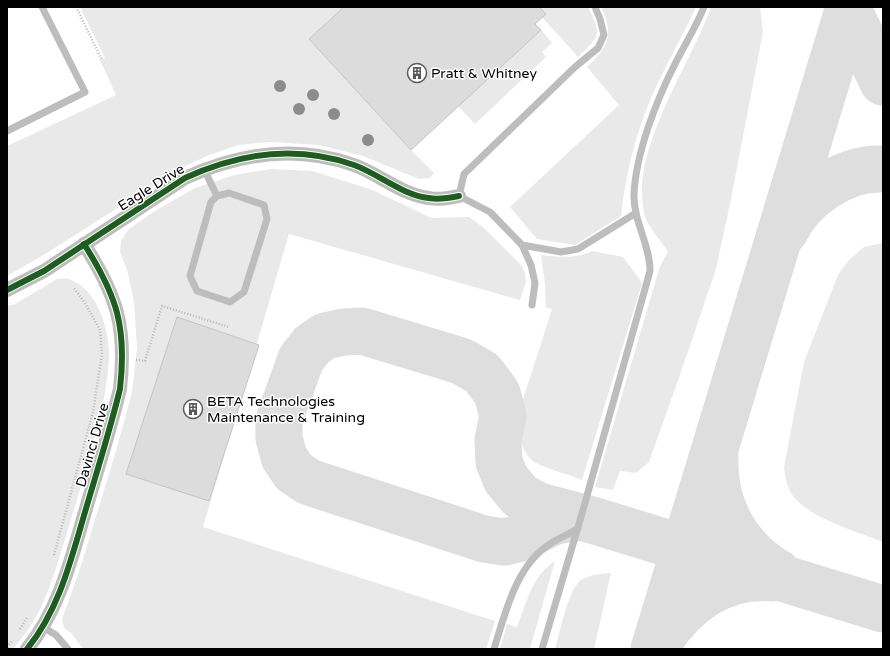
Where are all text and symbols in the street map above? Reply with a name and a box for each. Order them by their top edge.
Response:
building icon: Pratt & Whitney [406,62,428,84]
place label: Pratt & Whitney [431,65,537,82]
street label: Eagle Drive [115,160,188,215]
place label: BETA Technologies Maintenance & Training [207,393,365,426]
building icon: BETA Technologies Maintenance & Training [182,398,204,420]
street label: Davinci Drive [72,401,113,489]

